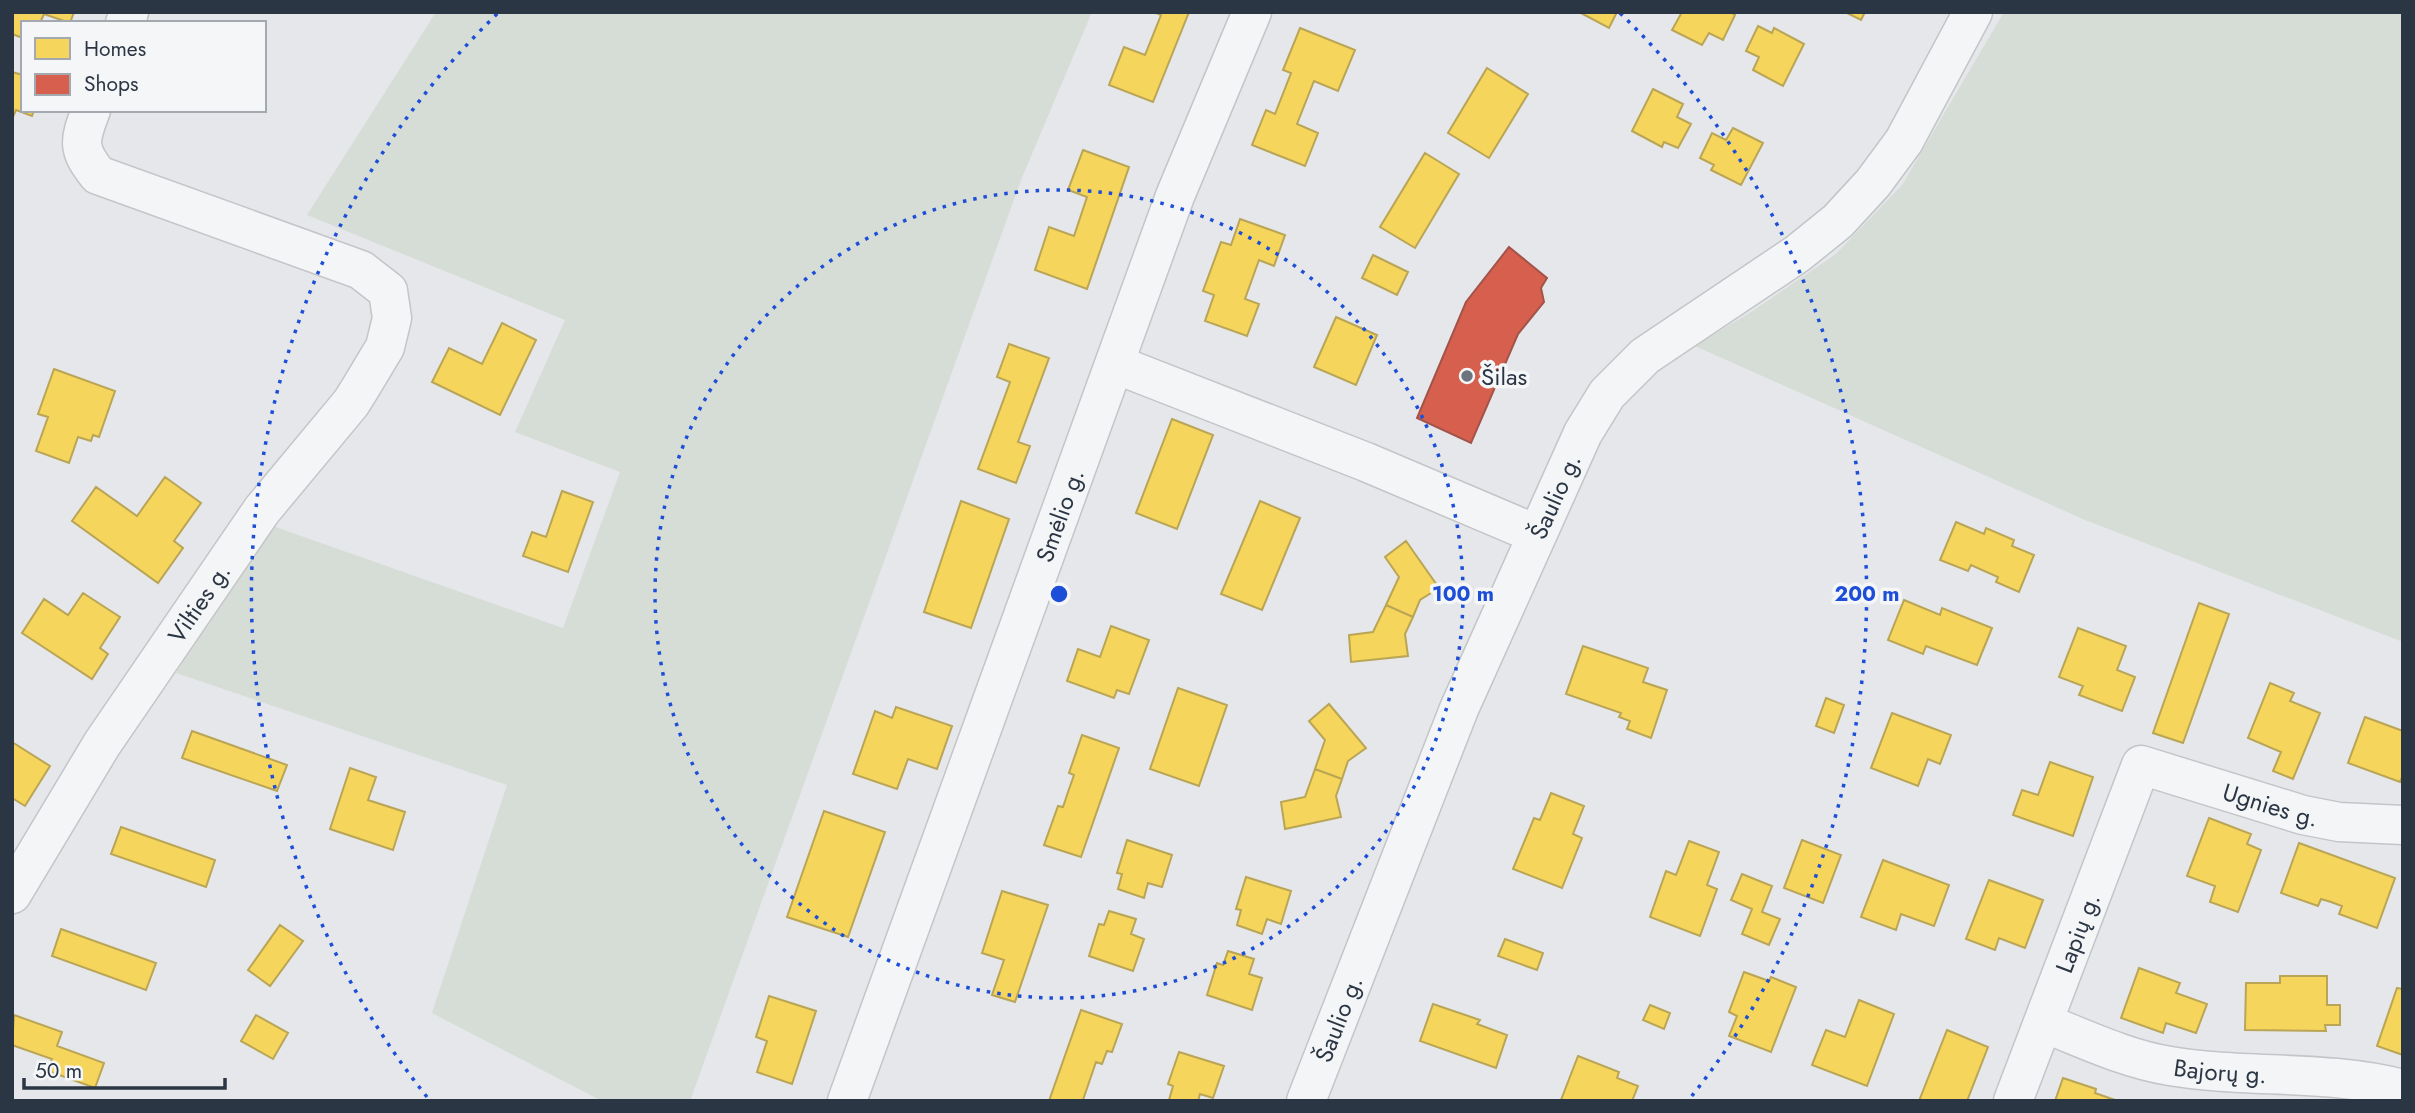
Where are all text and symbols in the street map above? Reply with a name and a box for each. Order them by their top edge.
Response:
legend [21,21,266,112]
text: Homes [84,34,146,64]
text: Shops [84,69,138,99]
place label: Šilas [1481,359,1527,394]
marker: Šilas [1459,368,1475,384]
street label: Šaulio g. [1520,448,1589,545]
street label: Smėlio g. [1026,464,1092,567]
street label: Vilties g. [159,556,238,650]
text: 100 m [1432,579,1494,609]
text: 200 m [1834,579,1900,609]
centre of rings [1047,582,1071,606]
street label: Ugnies g. [2219,774,2321,835]
street label: Lapių g. [2046,888,2108,978]
street label: Šaulio g. [1305,971,1371,1067]
scale bar [24,1046,226,1090]
street label: Bajorų g. [2172,1049,2267,1092]
text: 50 m [35,1056,82,1086]

